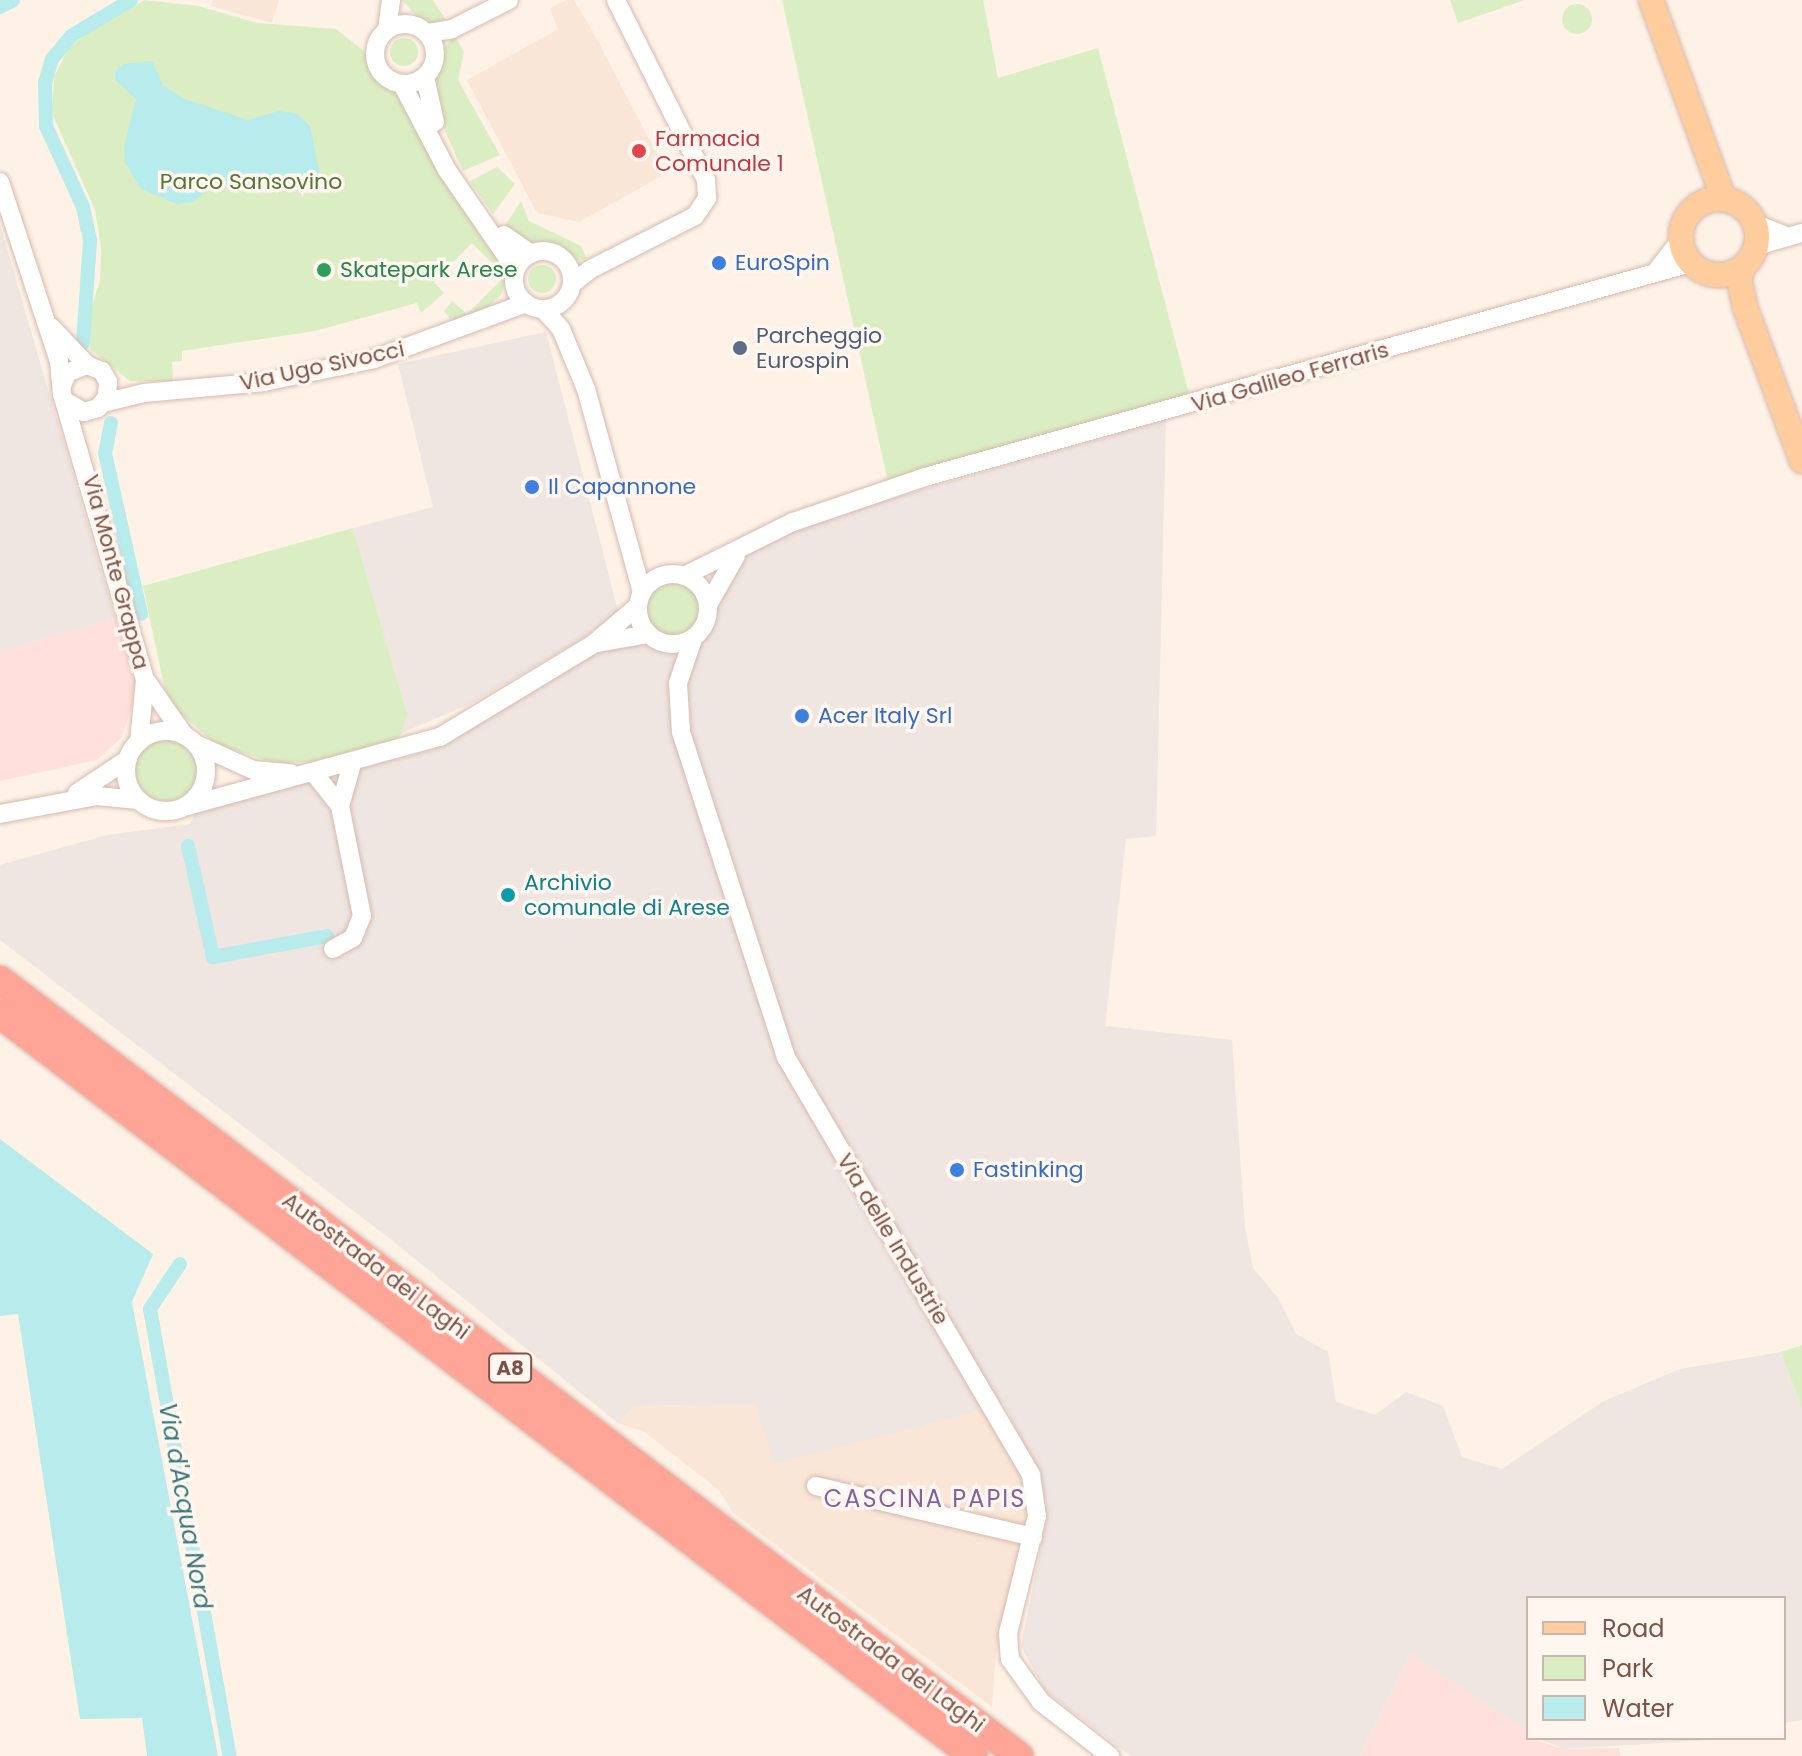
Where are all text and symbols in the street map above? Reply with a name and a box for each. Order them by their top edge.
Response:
place label: Farmacia Comunale 1 [655,125,784,176]
marker: Farmacia Comunale 1 [630,142,648,160]
park label: Parco Sansovino [160,169,342,195]
place label: EuroSpin [735,250,830,276]
marker: EuroSpin [710,254,728,272]
place label: Skatepark Arese [340,257,518,283]
marker: Skatepark Arese [315,261,333,279]
place label: Parcheggio Eurospin [756,322,882,374]
street label: Via Ugo Sivocci [237,336,407,396]
street label: Via Galileo Ferraris [1188,336,1392,418]
marker: Parcheggio Eurospin [731,339,749,357]
street label: Via Monte Grappa [77,472,155,672]
place label: Il Capannone [548,474,696,500]
marker: Il Capannone [523,478,541,496]
place label: Acer Italy Srl [818,703,952,729]
marker: Acer Italy Srl [793,707,811,725]
place label: Archivio comunale di Arese [524,869,730,920]
marker: Archivio comunale di Arese [499,886,517,904]
street label: Via delle Industrie [831,1149,955,1329]
place label: Fastinking [973,1157,1084,1183]
marker: Fastinking [948,1161,966,1179]
street label: Autostrada dei Laghi [277,1187,475,1345]
road number: A8 [488,1352,532,1384]
water label: Via d'Acqua Nord [153,1401,217,1611]
district label: CASCINA PAPIS [824,1485,1026,1513]
street label: Autostrada dei Laghi [792,1580,990,1738]
legend [1526,1596,1786,1740]
text: Road [1602,1612,1664,1645]
text: Park [1602,1652,1653,1685]
text: Water [1602,1692,1674,1725]

